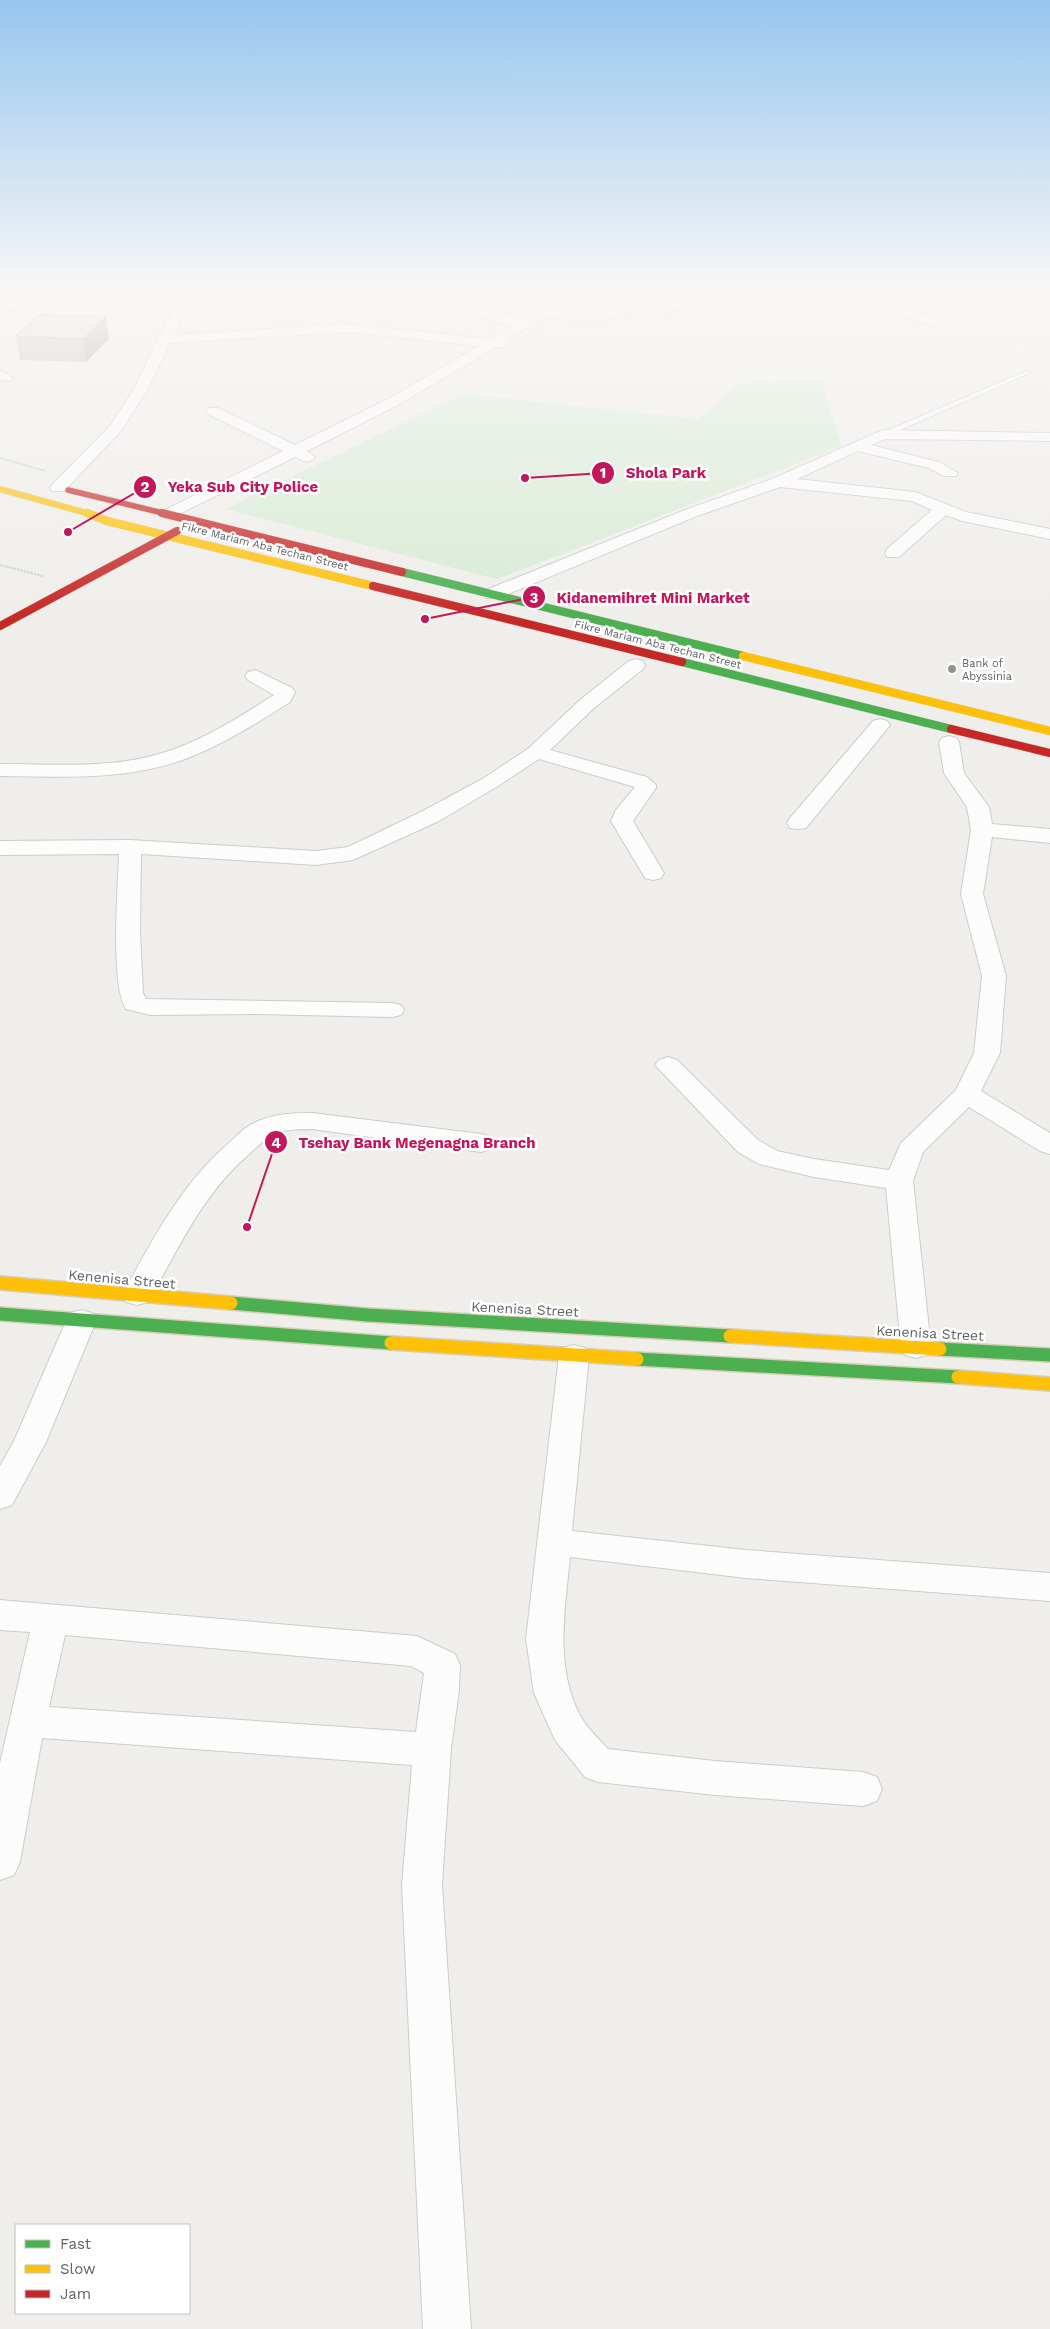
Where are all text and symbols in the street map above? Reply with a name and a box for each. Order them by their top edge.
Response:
callout: Shola Park [591,458,716,488]
text: 1 [600,464,606,482]
text: Shola Park [626,464,707,482]
callout: Yeka Sub City Police [133,472,329,502]
text: 2 [141,478,150,496]
text: Yeka Sub City Police [168,478,319,496]
street label: Fikre Mariam Aba Techan Street [180,519,350,574]
callout: Kidanemihret Mini Market [521,582,760,612]
text: 3 [530,589,539,607]
text: Kidanemihret Mini Market [556,589,750,607]
street label: Fikre Mariam Aba Techan Street [573,617,743,672]
place label: Bank of Abyssinia [962,657,1012,683]
marker: Bank of Abyssinia [946,663,958,675]
callout: Tsehay Bank Megenagna Branch [264,1127,546,1157]
text: 4 [271,1134,281,1152]
text: Tsehay Bank Megenagna Branch [299,1134,536,1152]
street label: Kenenisa Street [68,1266,176,1292]
street label: Kenenisa Street [471,1298,579,1320]
street label: Kenenisa Street [876,1322,984,1344]
legend [15,2224,190,2314]
text: Fast [60,2235,92,2253]
text: Slow [60,2260,96,2278]
text: Jam [60,2285,91,2303]

